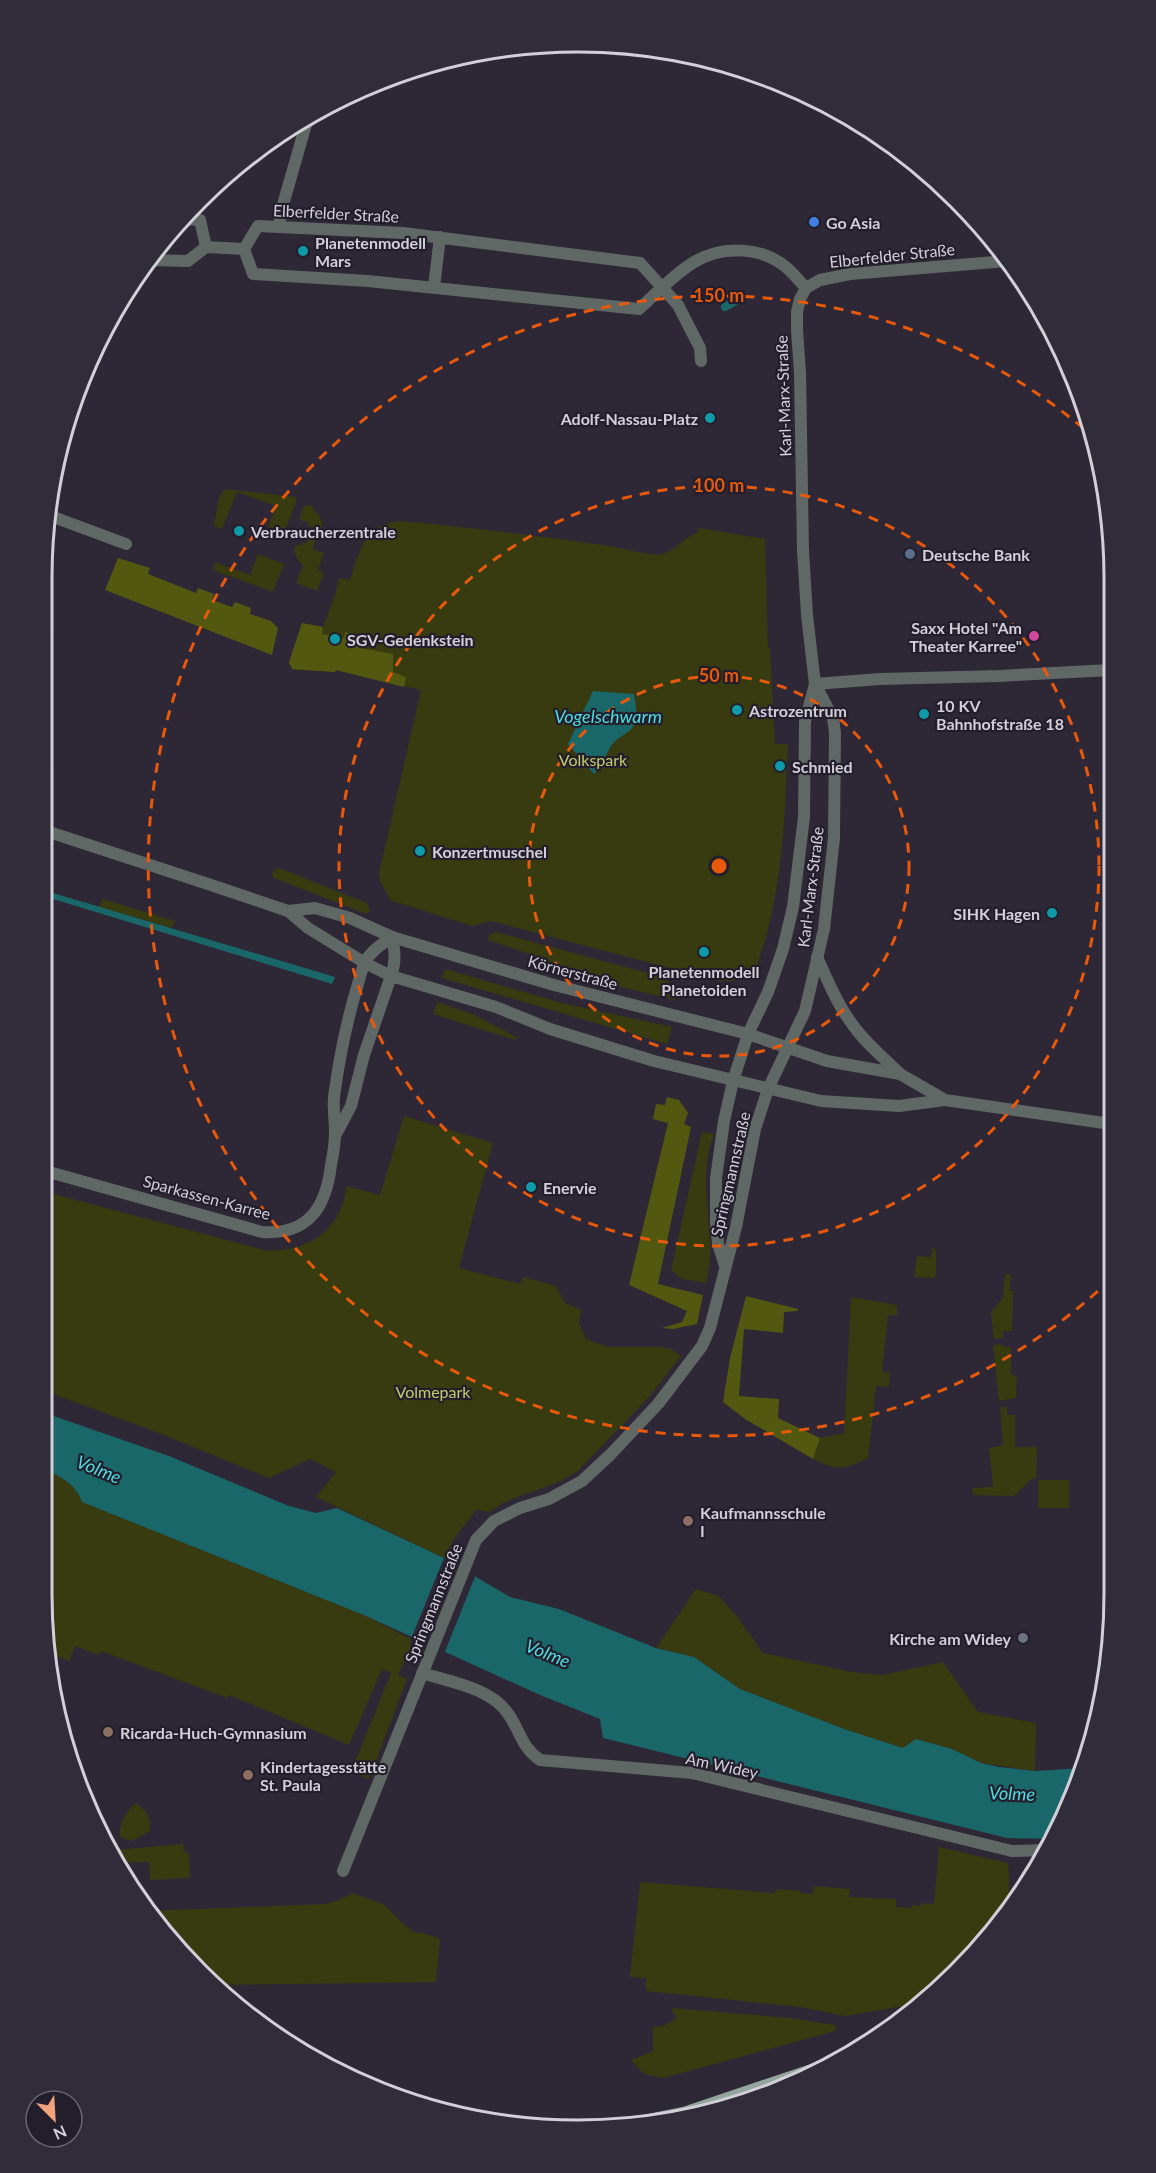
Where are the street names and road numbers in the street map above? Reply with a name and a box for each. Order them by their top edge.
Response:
street label: Elberfelder Straße [273,200,399,226]
street label: Elberfelder Straße [828,239,956,271]
street label: Karl-Marx-Straße [771,335,795,457]
street label: Karl-Marx-Straße [793,826,827,948]
street label: Körnerstraße [526,951,620,993]
street label: Springmannstraße [706,1110,754,1238]
street label: Sparkassen-Karree [141,1171,273,1223]
street label: Springmannstraße [400,1540,466,1666]
street label: Am Widey [684,1748,761,1782]

